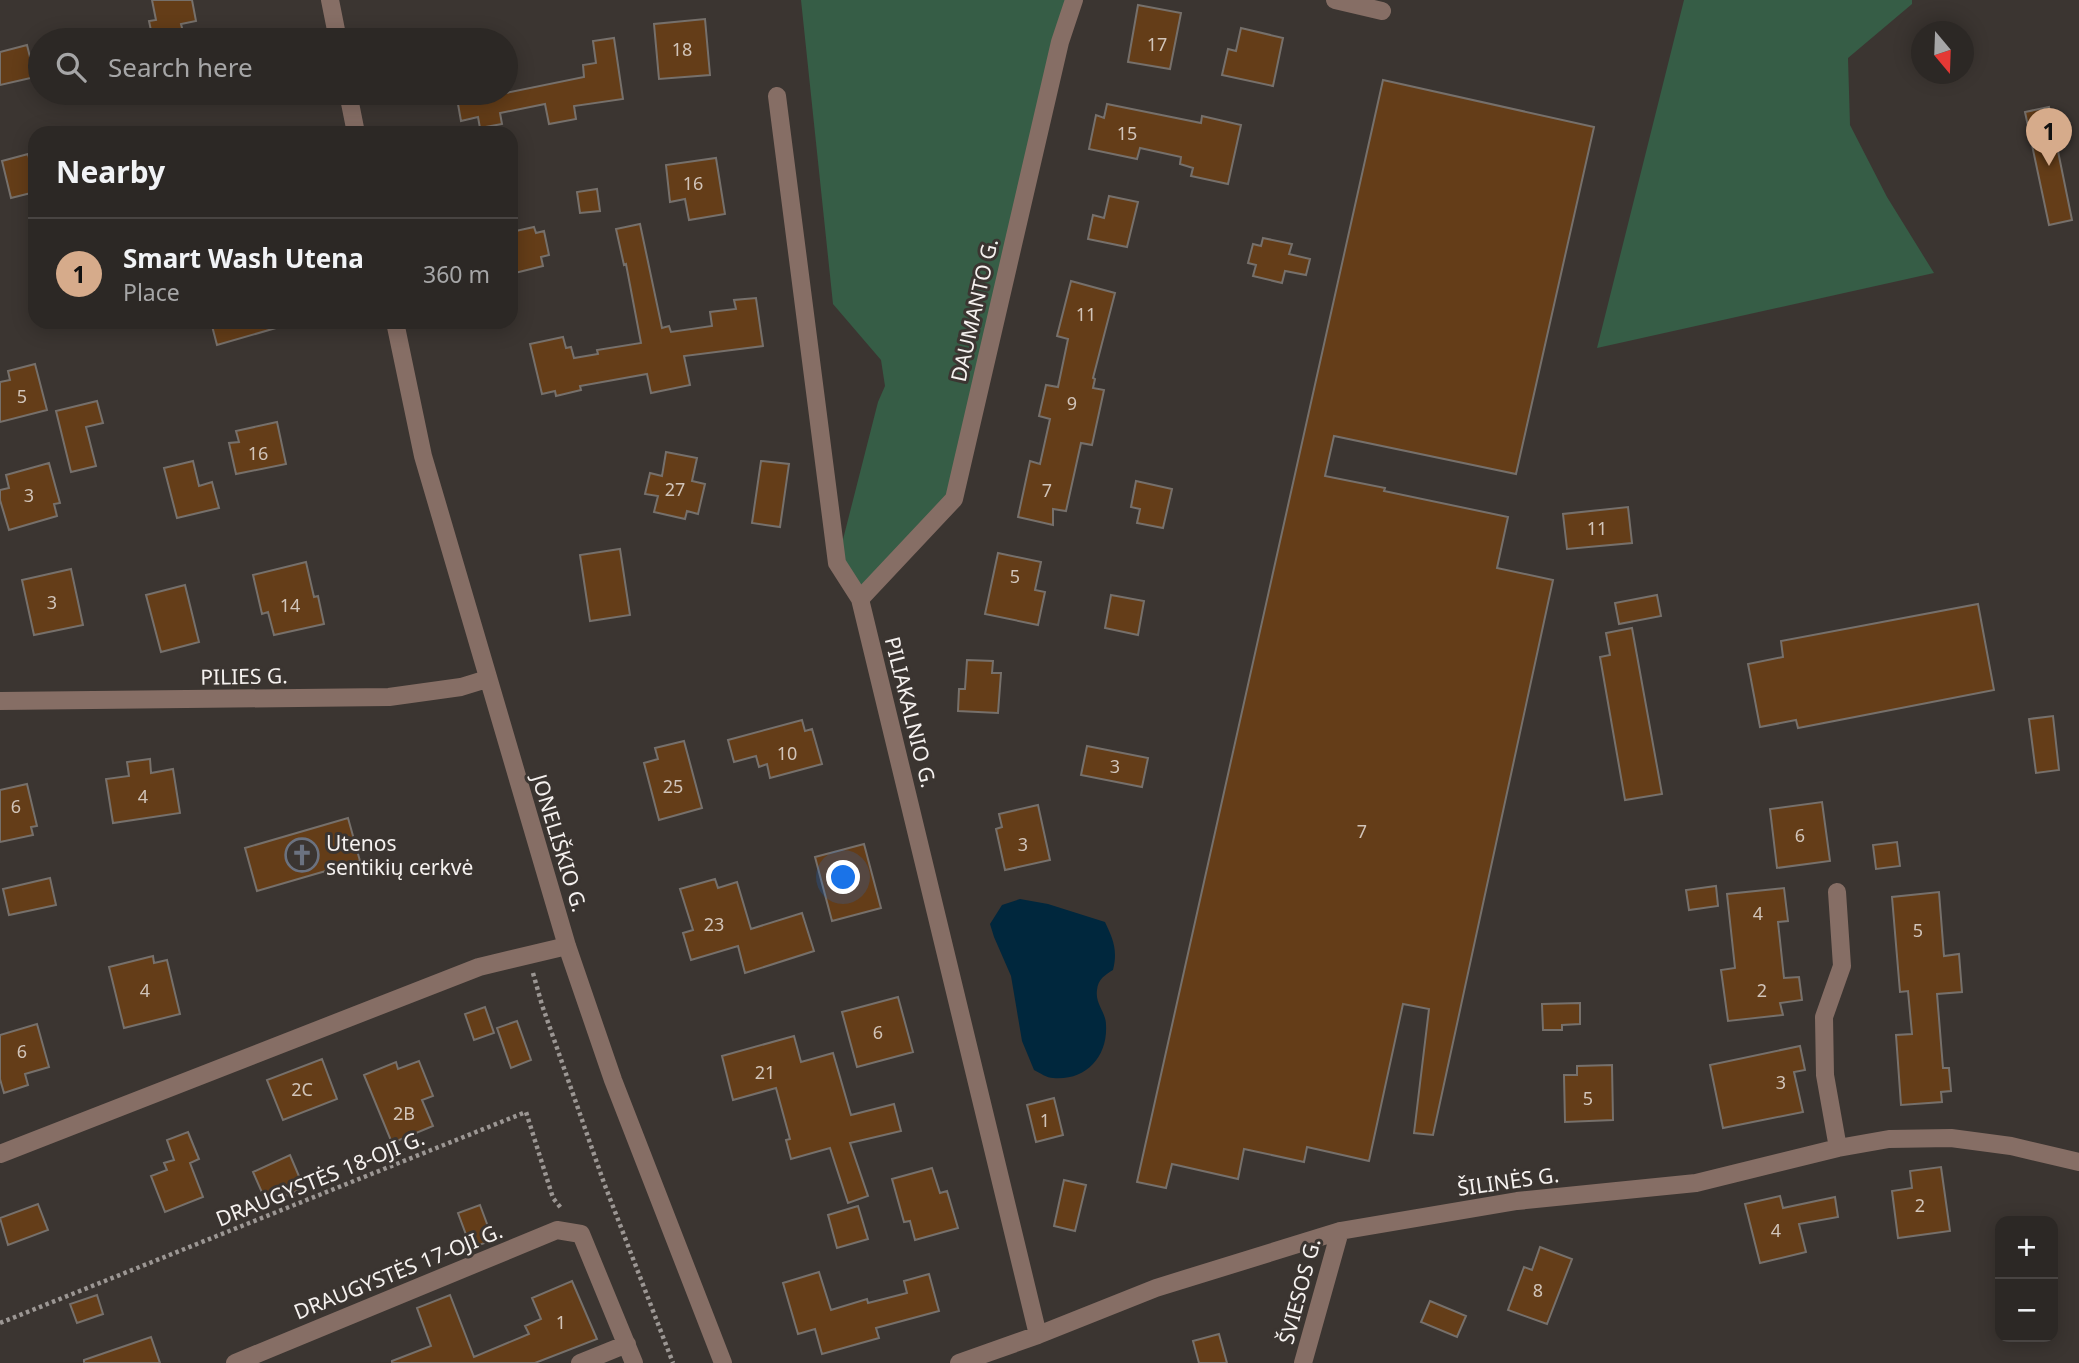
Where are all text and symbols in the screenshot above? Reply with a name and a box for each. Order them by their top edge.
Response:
north arrow [1911,21,1974,84]
search box [28,28,518,105]
house number: 17 [1147,32,1167,56]
house number: 18 [672,37,692,61]
icon: search [52,48,90,86]
text: Search here [108,49,253,85]
pin: 1 [2026,108,2072,166]
house number: 15 [1117,121,1137,145]
text: Nearby [56,151,165,192]
house number: 16 [683,171,703,195]
street label: DAUMANTO G. [944,236,1004,384]
text: Smart Wash Utena [123,240,364,276]
text: 1 [72,258,86,290]
text: 360 m [423,258,490,290]
text: Place [123,276,180,308]
house number: 11 [1076,302,1096,326]
house number: 5 [17,384,27,408]
house number: 9 [1067,391,1077,415]
house number: 16 [248,441,268,465]
house number: 27 [665,477,685,501]
house number: 7 [1042,478,1052,502]
house number: 3 [24,483,34,507]
house number: 11 [1587,516,1607,540]
house number: 5 [1010,564,1020,588]
house number: 3 [47,590,57,614]
house number: 14 [280,593,300,617]
street label: PILIAKALNIO G. [879,634,943,790]
street label: PILIES G. [200,661,288,691]
house number: 10 [777,741,797,765]
house number: 3 [1110,754,1120,778]
street label: JONELIŠKIO G. [525,769,594,915]
house number: 25 [663,774,683,798]
house number: 4 [138,784,148,808]
house number: 6 [11,794,21,818]
house number: 7 [1357,819,1367,843]
house number: 6 [1795,823,1805,847]
place label: Utenos sentikių cerkvė [326,829,473,881]
house number: 3 [1018,832,1028,856]
church icon: Utenos sentikių cerkvė [283,836,321,874]
your location [826,860,860,894]
house number: 4 [1753,901,1763,925]
house number: 23 [704,912,724,936]
house number: 5 [1913,918,1923,942]
house number: 4 [140,978,150,1002]
house number: 2 [1757,978,1767,1002]
house number: 6 [873,1020,883,1044]
house number: 6 [17,1039,27,1063]
house number: 21 [755,1060,775,1084]
house number: 3 [1776,1070,1786,1094]
house number: 2C [291,1077,313,1101]
house number: 5 [1583,1086,1593,1110]
house number: 2B [393,1101,415,1125]
house number: 1 [1040,1108,1050,1132]
street label: DRAUGYSTĖS 18-OJI G. [212,1123,428,1233]
street label: ŠILINĖS G. [1455,1160,1561,1202]
house number: 2 [1915,1193,1925,1217]
street label: DRAUGYSTĖS 17-OJI G. [290,1216,506,1326]
map controls [1995,1216,2058,1342]
button: + [1995,1216,2058,1279]
house number: 4 [1771,1218,1781,1242]
street label: ŠVIESOS G. [1271,1235,1327,1347]
house number: 8 [1533,1278,1543,1302]
button: − [1995,1279,2058,1342]
house number: 1 [556,1310,566,1334]

